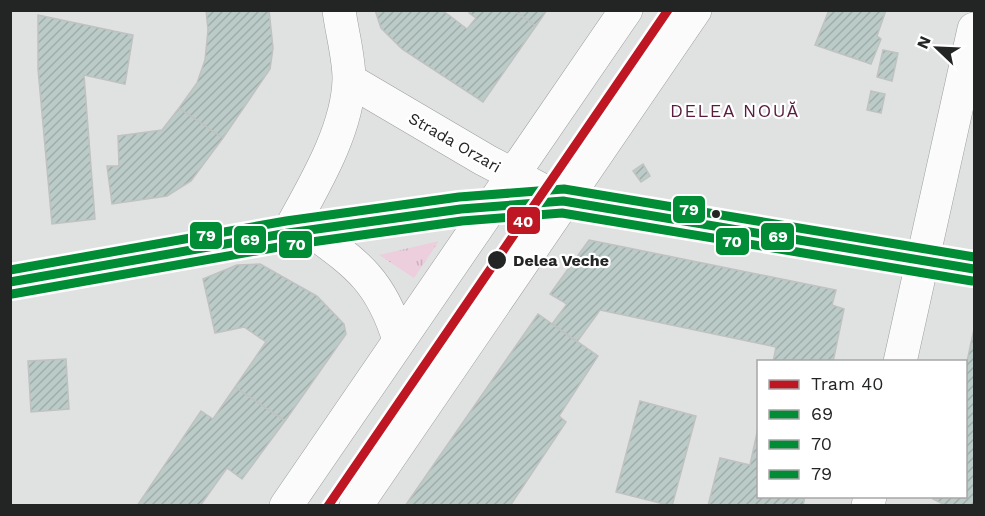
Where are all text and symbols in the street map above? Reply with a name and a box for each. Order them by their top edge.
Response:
north arrow [907,18,967,78]
text: N [913,33,935,52]
district label: DELEA NOUĂ [670,100,800,121]
street label: Strada Orzari [405,108,504,176]
line badge: 79 [672,195,706,224]
text: 79 [679,200,699,219]
line badge: 40 [506,206,541,235]
unlabelled marker [710,208,722,220]
text: 40 [513,212,533,231]
line badge: 79 [189,221,223,250]
line badge: 69 [760,222,795,251]
line badge: 69 [233,225,267,254]
text: 79 [196,226,216,245]
line badge: 70 [715,227,750,256]
text: 69 [768,227,788,246]
text: 69 [240,230,260,249]
line badge: 70 [278,230,313,259]
text: 70 [722,232,742,251]
text: 70 [286,235,306,254]
marker: Delea Veche [486,249,508,271]
place label: Delea Veche [513,251,609,270]
legend [757,360,967,498]
text: Tram 40 [811,373,883,394]
text: 69 [811,403,833,424]
text: 70 [811,433,832,454]
text: 79 [811,463,832,484]

